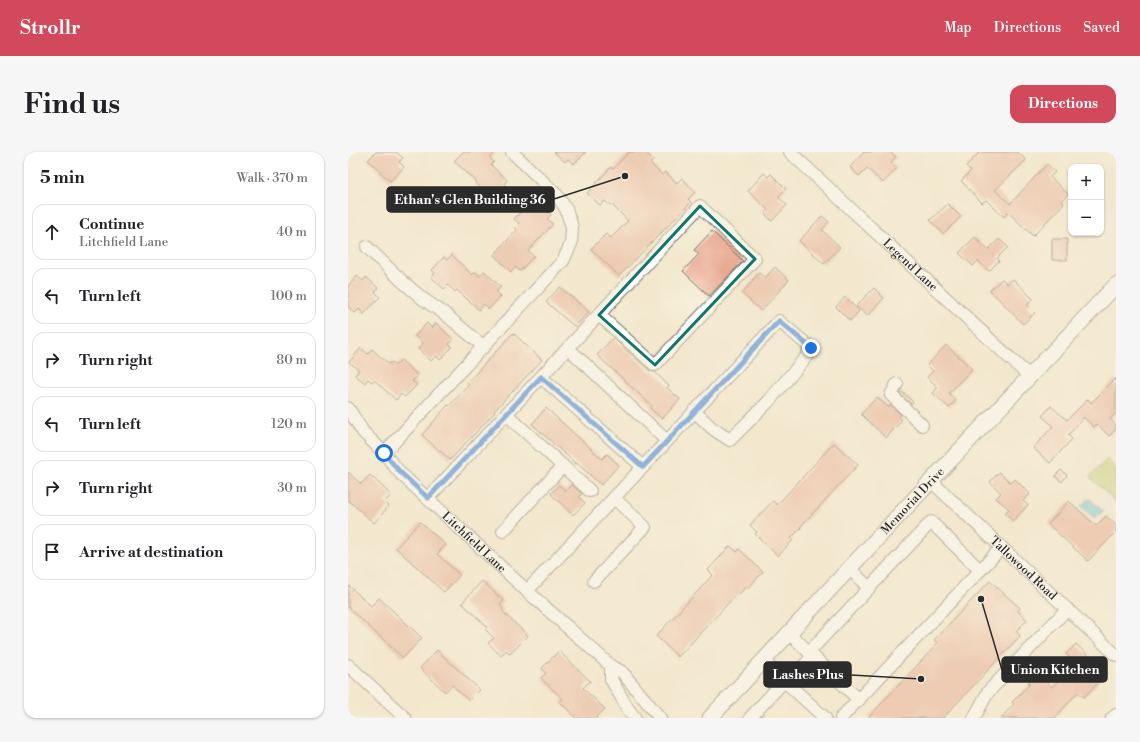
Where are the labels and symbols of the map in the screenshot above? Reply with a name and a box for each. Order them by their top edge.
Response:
callout: Ethan's Glen Building 36 [387,187,554,212]
text: Ethan's Glen Building 36 [394,192,546,208]
street label: Legend Lane [879,236,941,295]
route end [802,339,820,357]
route start [375,444,393,462]
street label: Memorial Drive [878,465,948,538]
street label: Litchfield Lane [439,509,509,576]
street label: Tallowood Road [987,533,1060,604]
callout: Union Kitchen [1002,657,1107,682]
callout: Lashes Plus [764,662,851,687]
text: Union Kitchen [1011,662,1099,678]
text: Lashes Plus [772,667,844,683]

